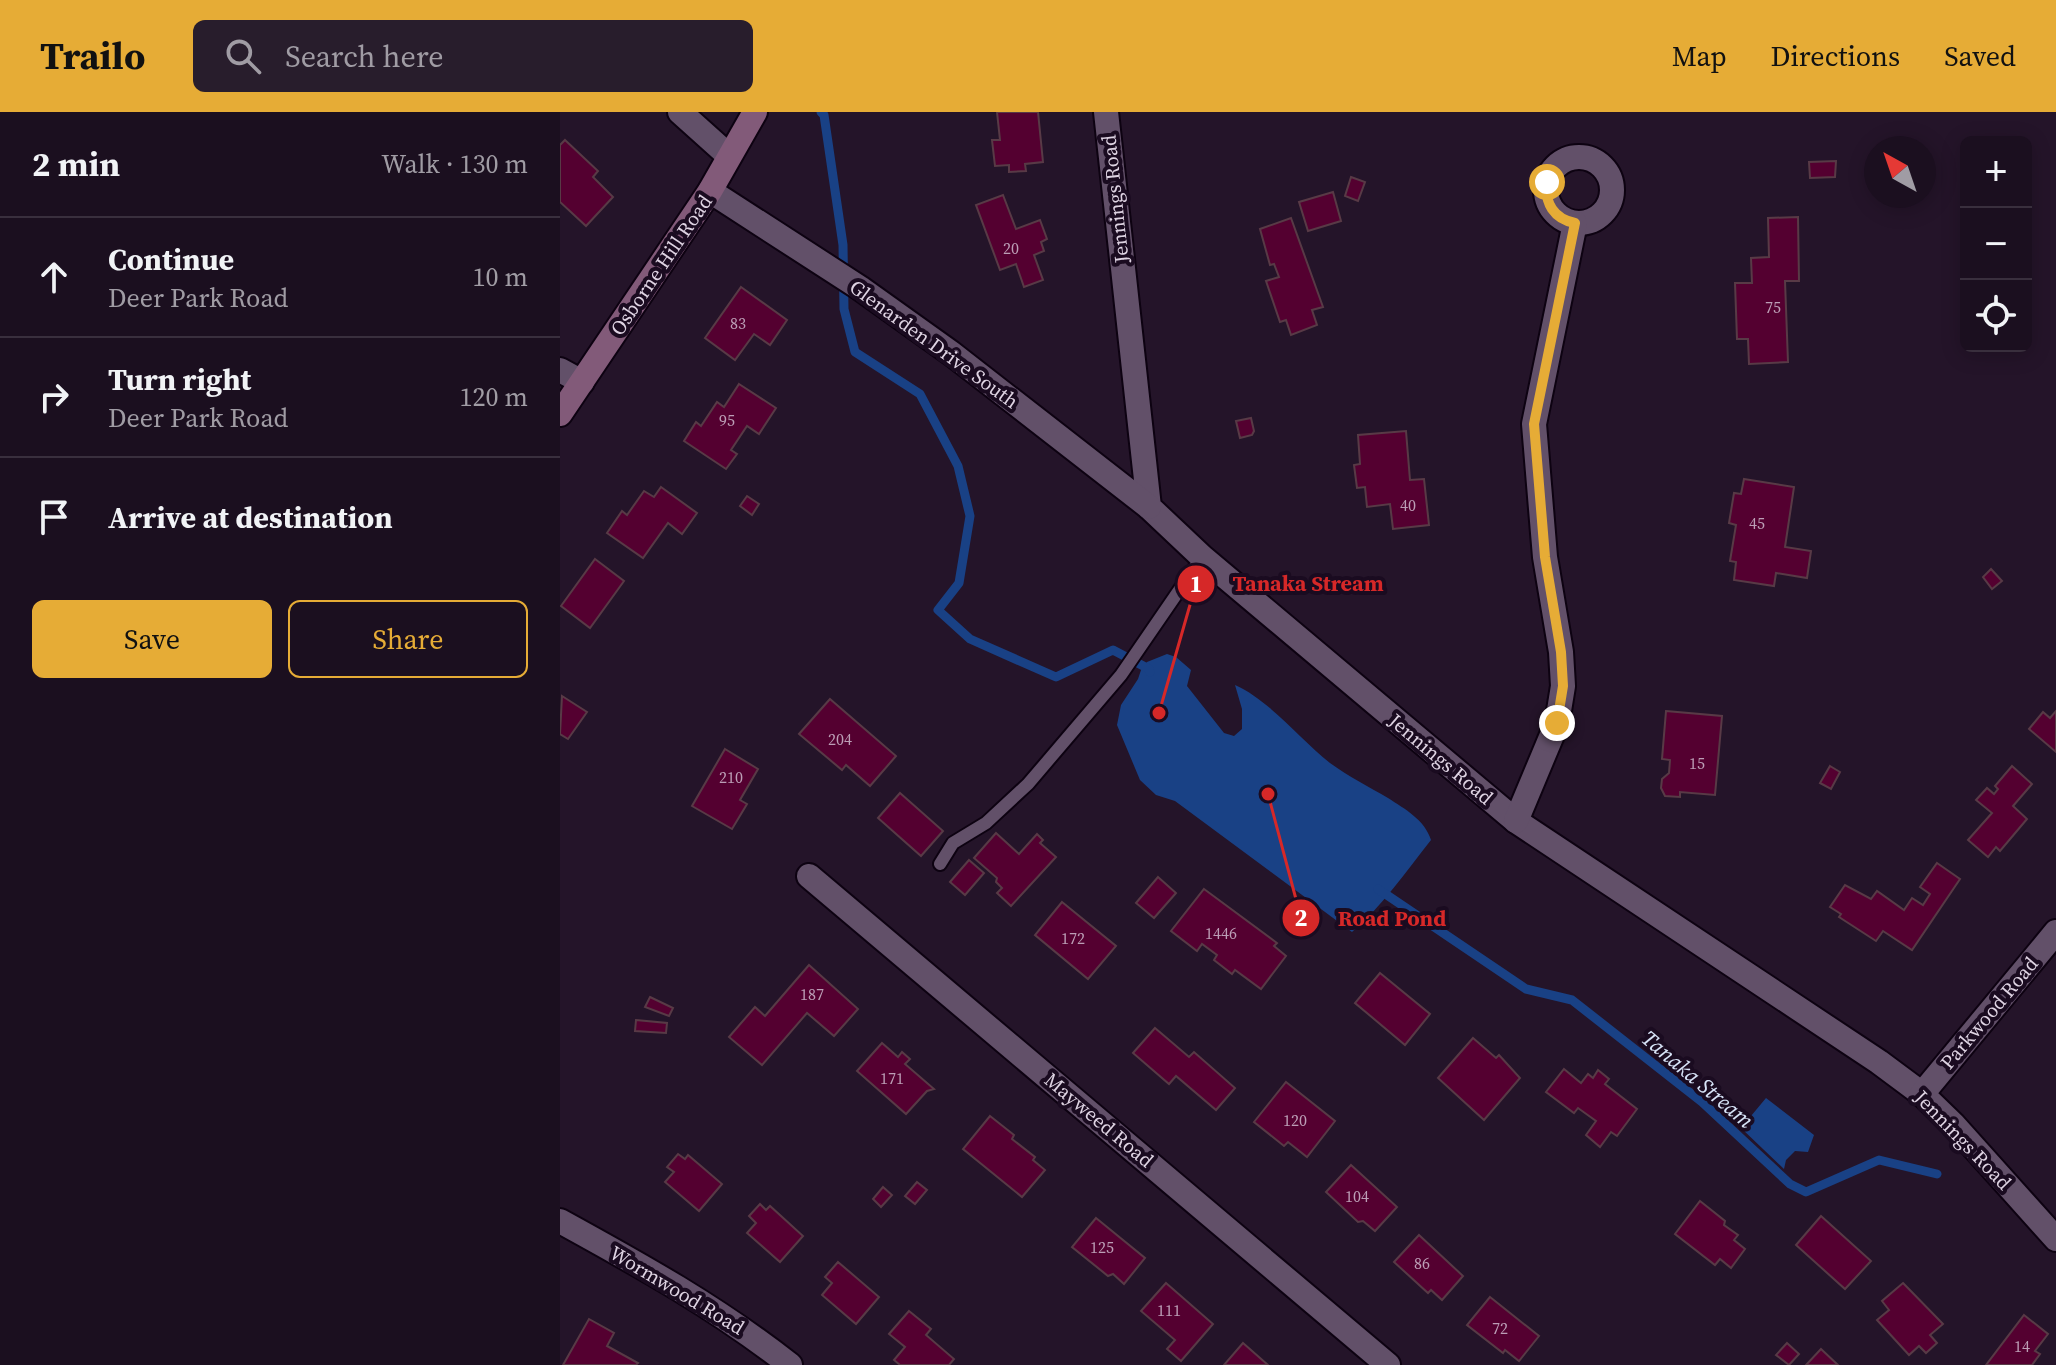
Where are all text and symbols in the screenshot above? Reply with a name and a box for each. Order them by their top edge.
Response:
search box [193,20,753,92]
text: Trailo [40,30,145,82]
icon: search [221,34,265,78]
text: Search here [285,36,444,77]
text: Map [1672,37,1727,75]
text: Directions [1771,37,1900,75]
text: Saved [1944,37,2016,75]
street label: Jennings Road [1094,133,1136,265]
north arrow [1864,136,1936,208]
map controls [1960,136,2032,352]
button: + [1960,136,2032,208]
text: 2 min [32,141,120,187]
text: Walk · 130 m [381,146,528,182]
route start [1529,164,1565,200]
street label: Osborne Hill Road [603,189,719,341]
button: − [1960,208,2032,280]
house number: 20 [1003,237,1019,259]
text: Continue [108,239,234,280]
icon: ahead [32,255,76,299]
text: 10 m [473,259,528,295]
street label: Glenarden Drive South [844,273,1024,415]
text: Deer Park Road [108,280,288,316]
button: locate [1960,280,2032,352]
house number: 75 [1765,296,1781,318]
house number: 83 [730,312,746,334]
text: Turn right [108,359,251,400]
icon: right [32,375,76,419]
text: 120 m [460,379,528,415]
text: Deer Park Road [108,400,288,436]
house number: 95 [719,409,735,431]
house number: 40 [1400,494,1416,516]
icon: arrive [32,495,76,539]
text: Arrive at destination [108,497,393,538]
house number: 45 [1749,512,1765,534]
callout: Tanaka Stream [1176,561,1399,607]
text: 1 [1189,567,1203,600]
text: Tanaka Stream [1232,568,1384,598]
button: Save [32,600,272,678]
button: Share [288,600,528,678]
route end [1539,705,1575,741]
street label: Jennings Road [1382,706,1500,811]
house number: 204 [828,728,852,750]
house number: 15 [1689,752,1705,774]
house number: 210 [719,766,743,788]
callout: Road Pond [1281,895,1462,941]
text: 2 [1294,901,1308,934]
text: Road Pond [1338,903,1446,933]
house number: 1446 [1205,922,1237,944]
house number: 172 [1061,927,1085,949]
street label: Parkwood Road [1934,950,2045,1075]
house number: 187 [800,983,824,1005]
water label: Tanaka Stream [1636,1023,1760,1135]
street label: Mayweed Road [1038,1066,1160,1174]
house number: 171 [880,1067,904,1089]
street label: Jennings Road [1908,1083,2018,1196]
house number: 120 [1283,1109,1307,1131]
house number: 104 [1345,1185,1369,1207]
house number: 125 [1090,1236,1114,1258]
street label: Wormwood Road [604,1239,750,1342]
house number: 86 [1414,1252,1430,1274]
house number: 111 [1157,1299,1181,1321]
house number: 72 [1492,1317,1508,1339]
house number: 14 [2014,1335,2030,1357]

